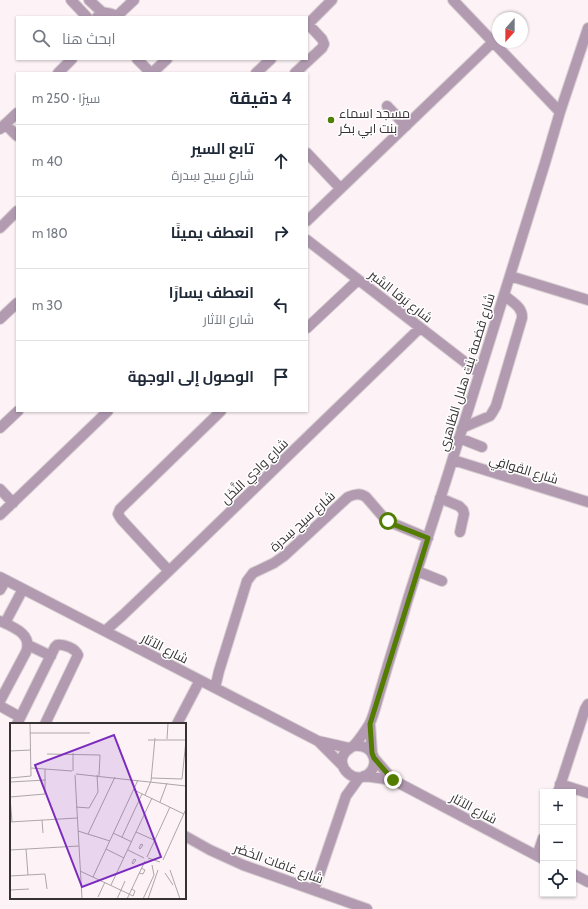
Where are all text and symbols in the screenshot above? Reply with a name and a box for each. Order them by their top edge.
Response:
north arrow [492,12,528,48]
search box [16,16,308,60]
icon: search [30,27,52,49]
text: ابحث هنا [62,30,116,48]
text: 4 دقيقة [230,88,292,108]
text: سيرًا · 250 m [32,90,100,106]
place label: مسجد اسماء بنت ابي بكر [338,105,410,139]
marker: مسجد اسماء بنت ابي بكر [326,115,336,125]
text: تابع السير [191,140,254,158]
icon: ahead [270,150,292,172]
text: 40 m [32,153,63,169]
text: شارع سيح سِدرة [172,167,254,183]
icon: right [270,222,292,244]
text: انعطف يمينًا [171,224,254,242]
text: 180 m [32,225,68,241]
street label: شارع بَرقا السَّبر [365,266,436,327]
text: انعطف يسارًا [169,284,254,302]
street label: شارع قضمة بنت هلال الظاهري [434,291,501,454]
icon: left [270,294,292,316]
text: 30 m [32,297,62,313]
text: شارع الآثار [203,311,254,327]
icon: arrive [270,366,292,388]
text: الوصول إلى الوجهة [128,368,254,386]
street label: شارع وادِي النَّخَل [217,435,293,509]
street label: شارع القَوافِي [487,451,560,490]
street label: شارع سيح سِدرة [266,487,339,555]
route start [379,512,397,530]
street label: شارع الآثار [137,629,191,668]
inset map [10,723,186,899]
route end [384,771,402,789]
street label: شارع الآثار [447,789,500,828]
map controls [540,789,576,897]
button: + [540,789,576,825]
button: − [540,825,576,861]
street label: شارع غافات الخَضَر [231,839,326,888]
button: locate [540,861,576,897]

